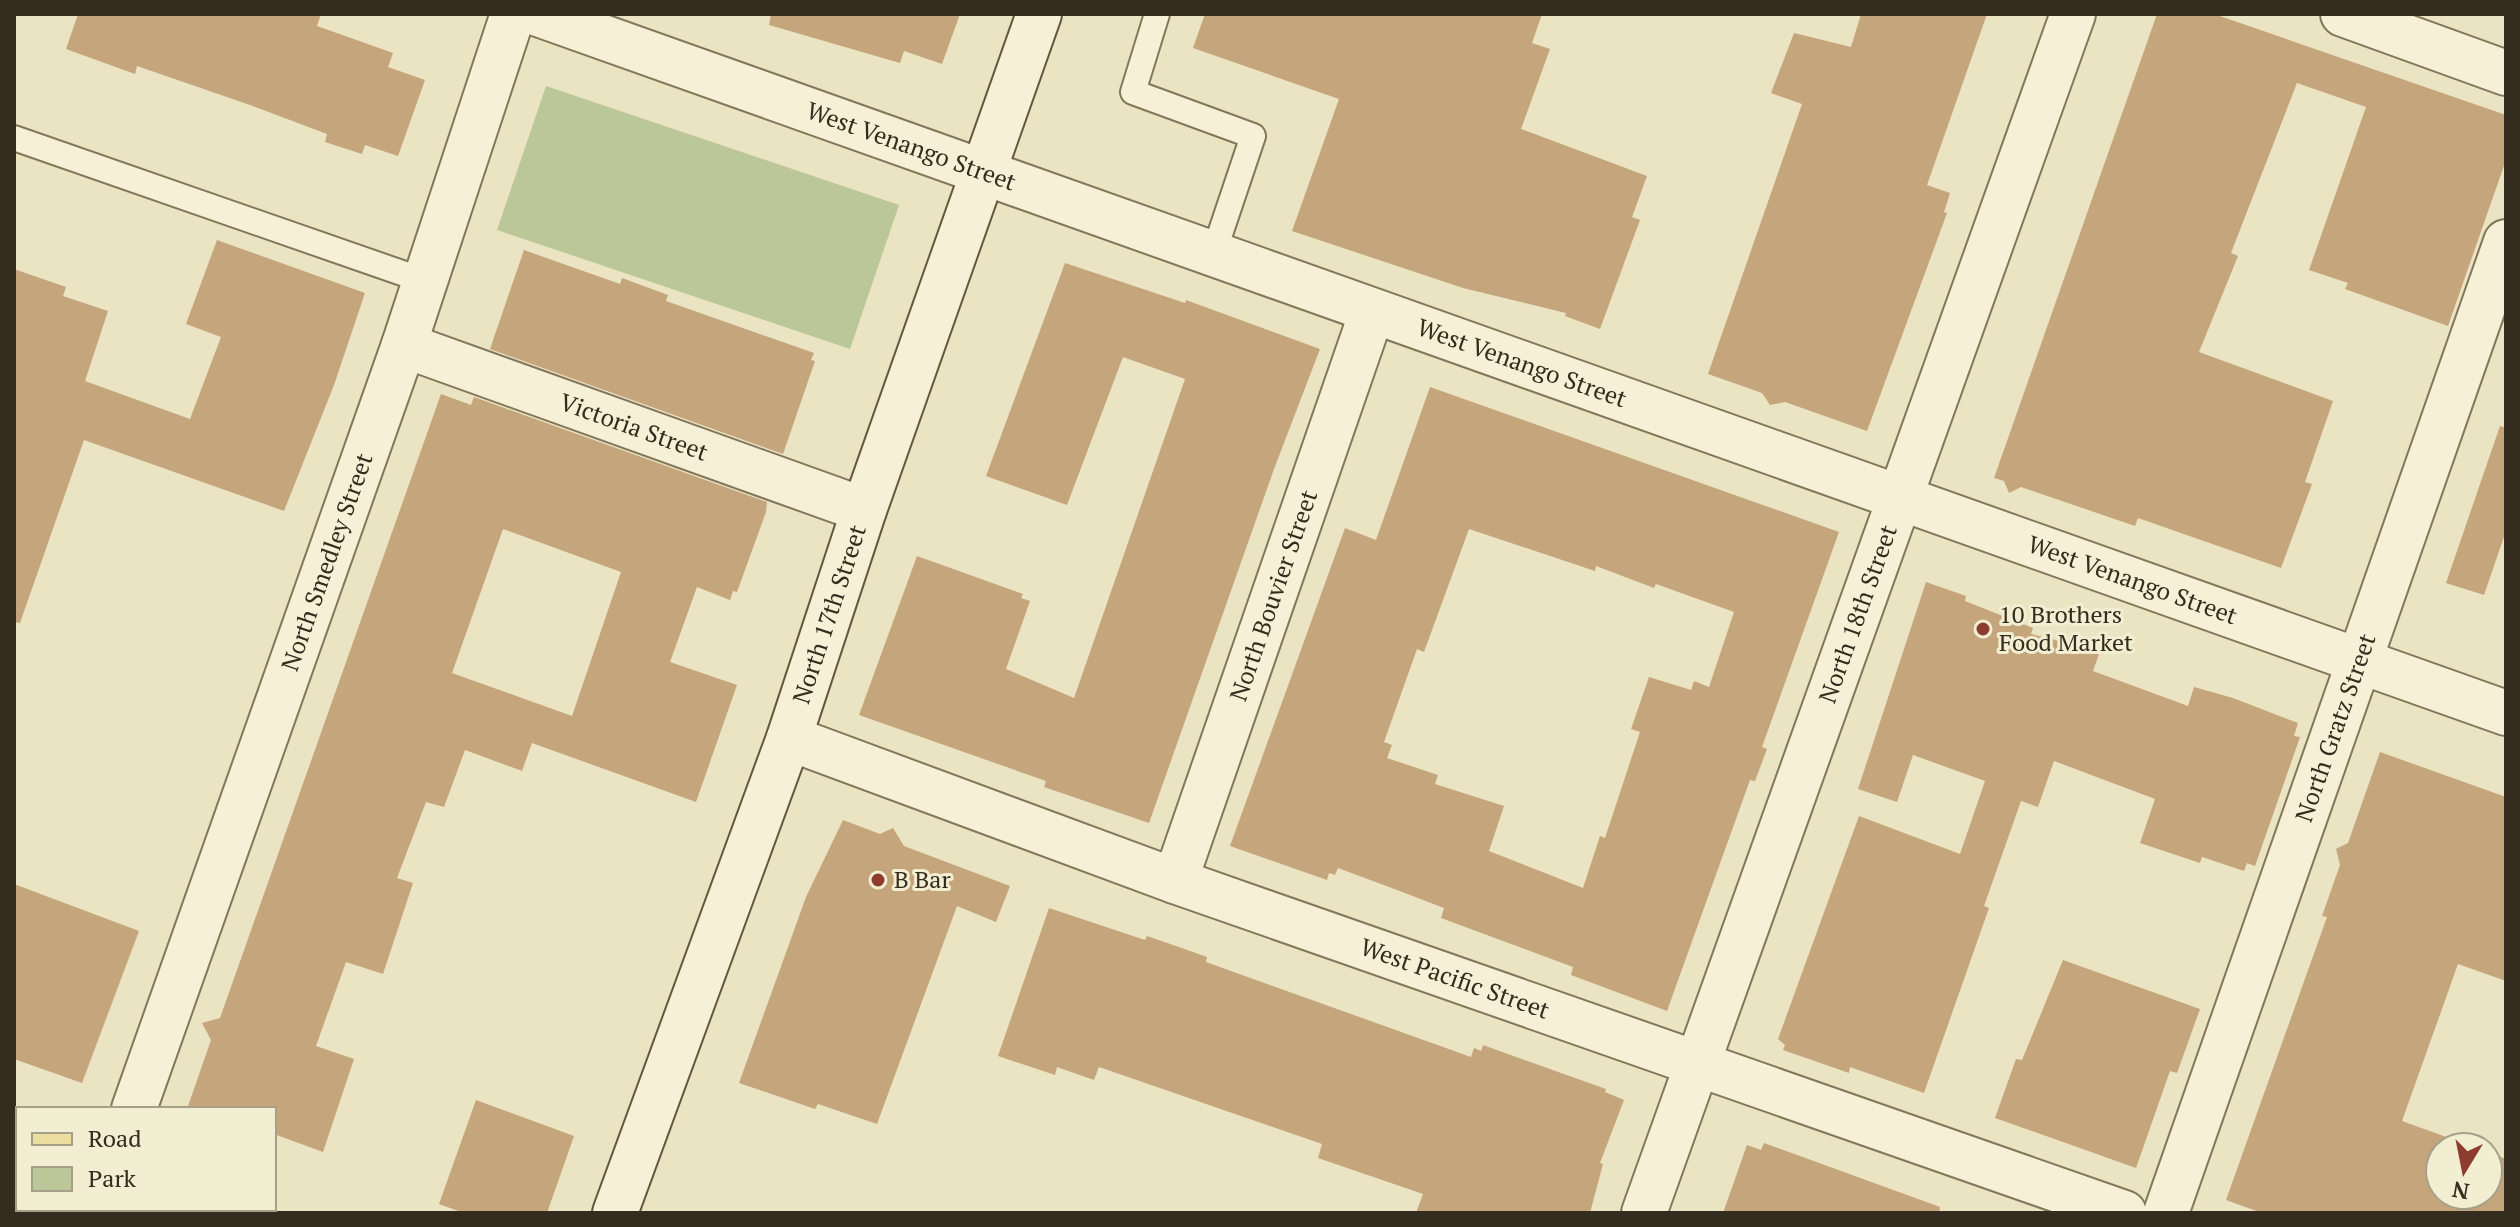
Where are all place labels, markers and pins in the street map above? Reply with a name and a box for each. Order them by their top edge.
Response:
place label: 10 Brothers Food Market [1999,598,2133,658]
marker: 10 Brothers Food Market [1974,620,1992,638]
place label: B Bar [894,863,951,895]
marker: B Bar [869,871,887,889]

